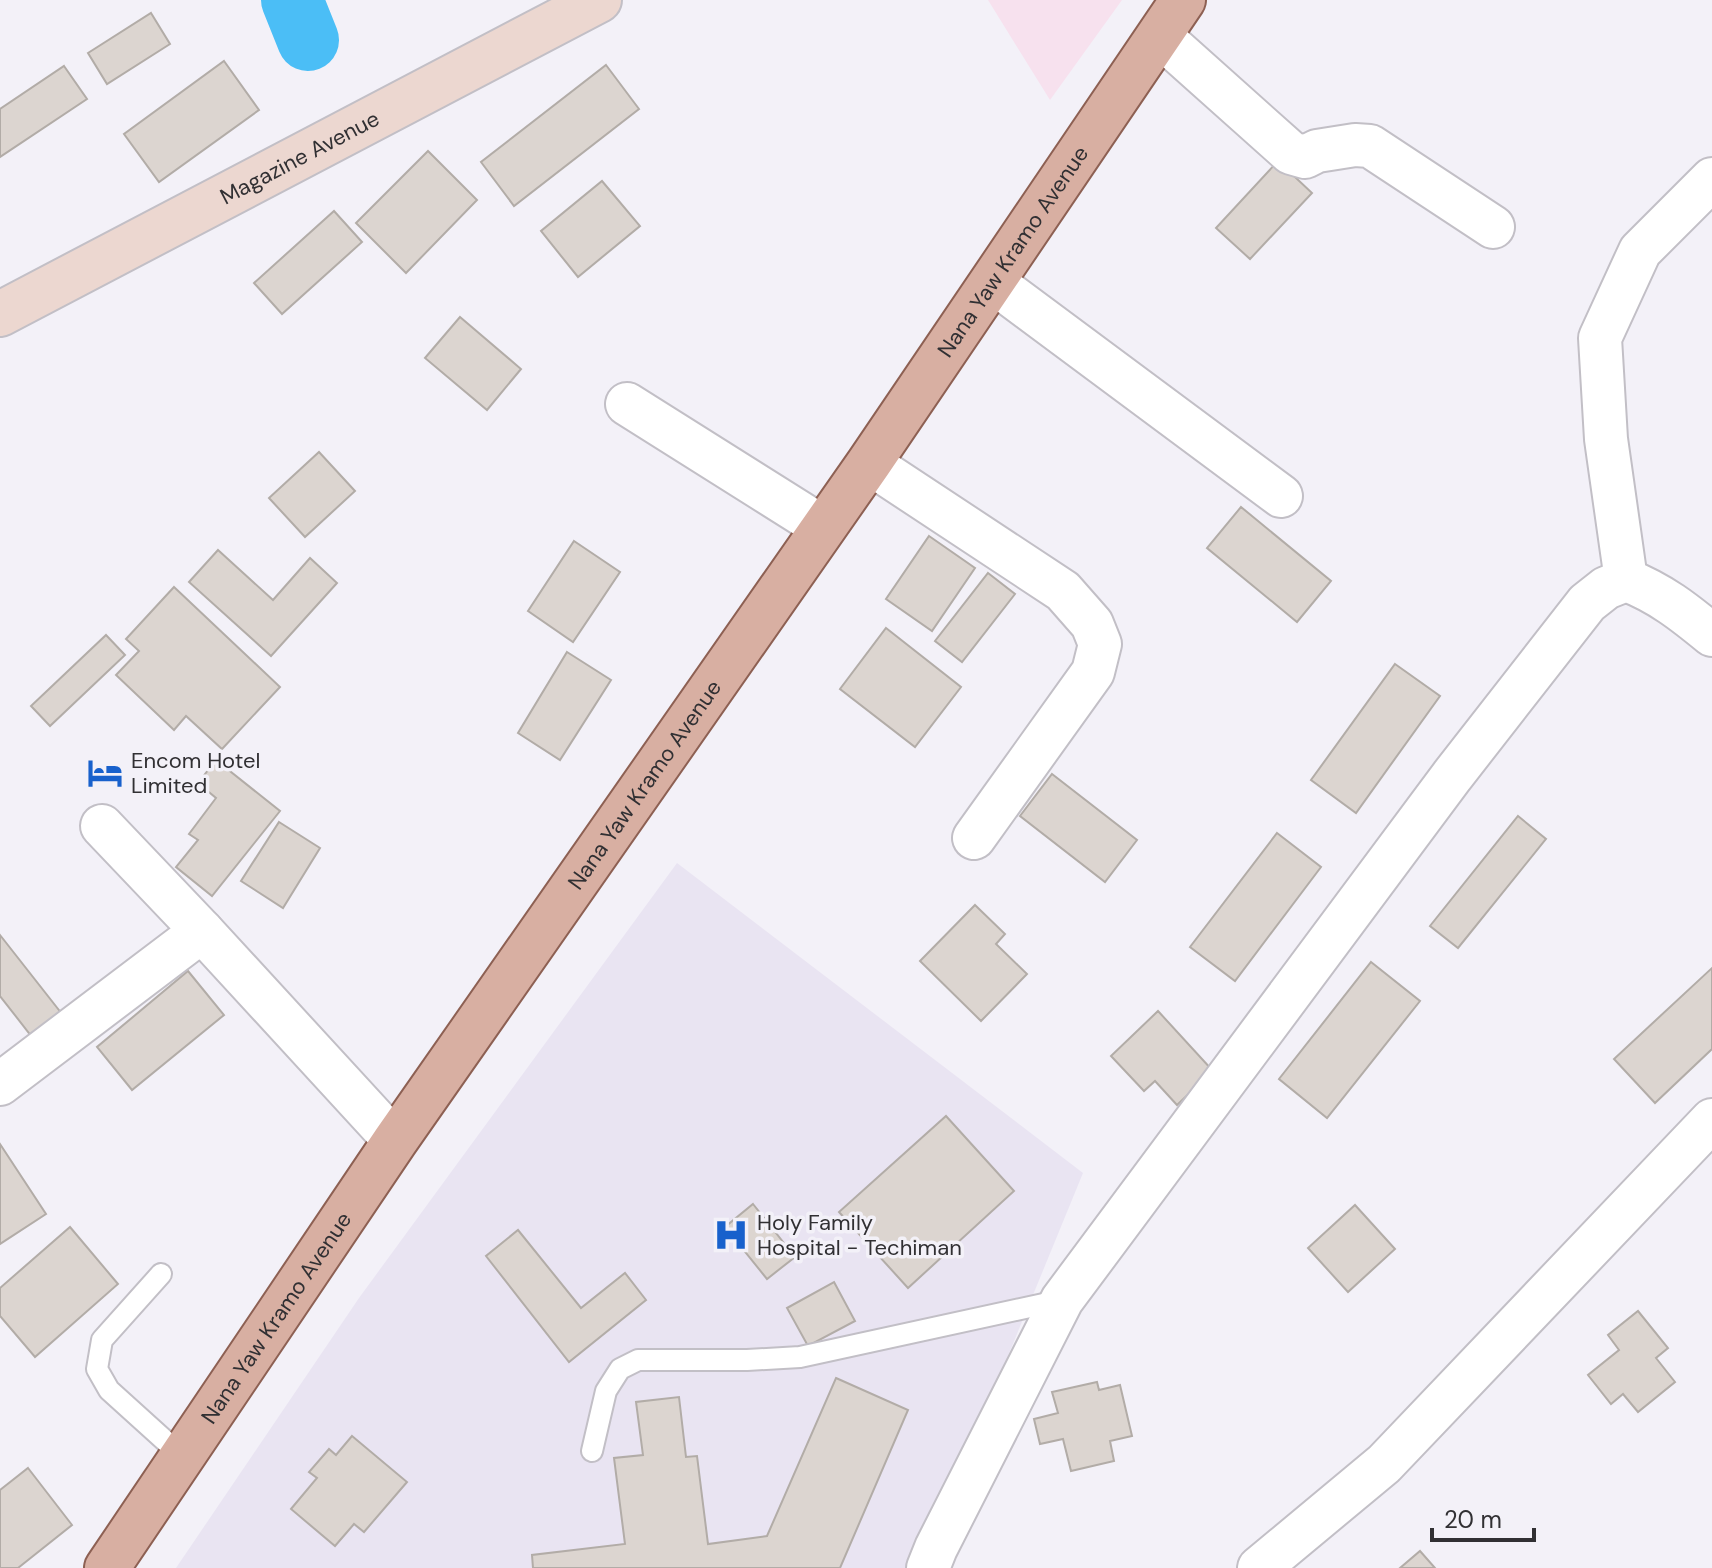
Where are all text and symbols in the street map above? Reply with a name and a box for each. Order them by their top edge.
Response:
street label: Magazine Avenue [215,103,384,211]
street label: Nana Yaw Kramo Avenue [930,140,1095,363]
street label: Nana Yaw Kramo Avenue [561,674,728,895]
place label: Encom Hotel Limited [131,746,260,800]
hotel icon: Encom Hotel Limited [86,754,124,792]
street label: Nana Yaw Kramo Avenue [194,1206,358,1429]
place label: Holy Family Hospital - Techiman [757,1208,962,1262]
hospital icon: Holy Family Hospital - Techiman [712,1216,750,1254]
scale bar [1432,1492,1534,1542]
text: 20 m [1444,1504,1502,1535]

